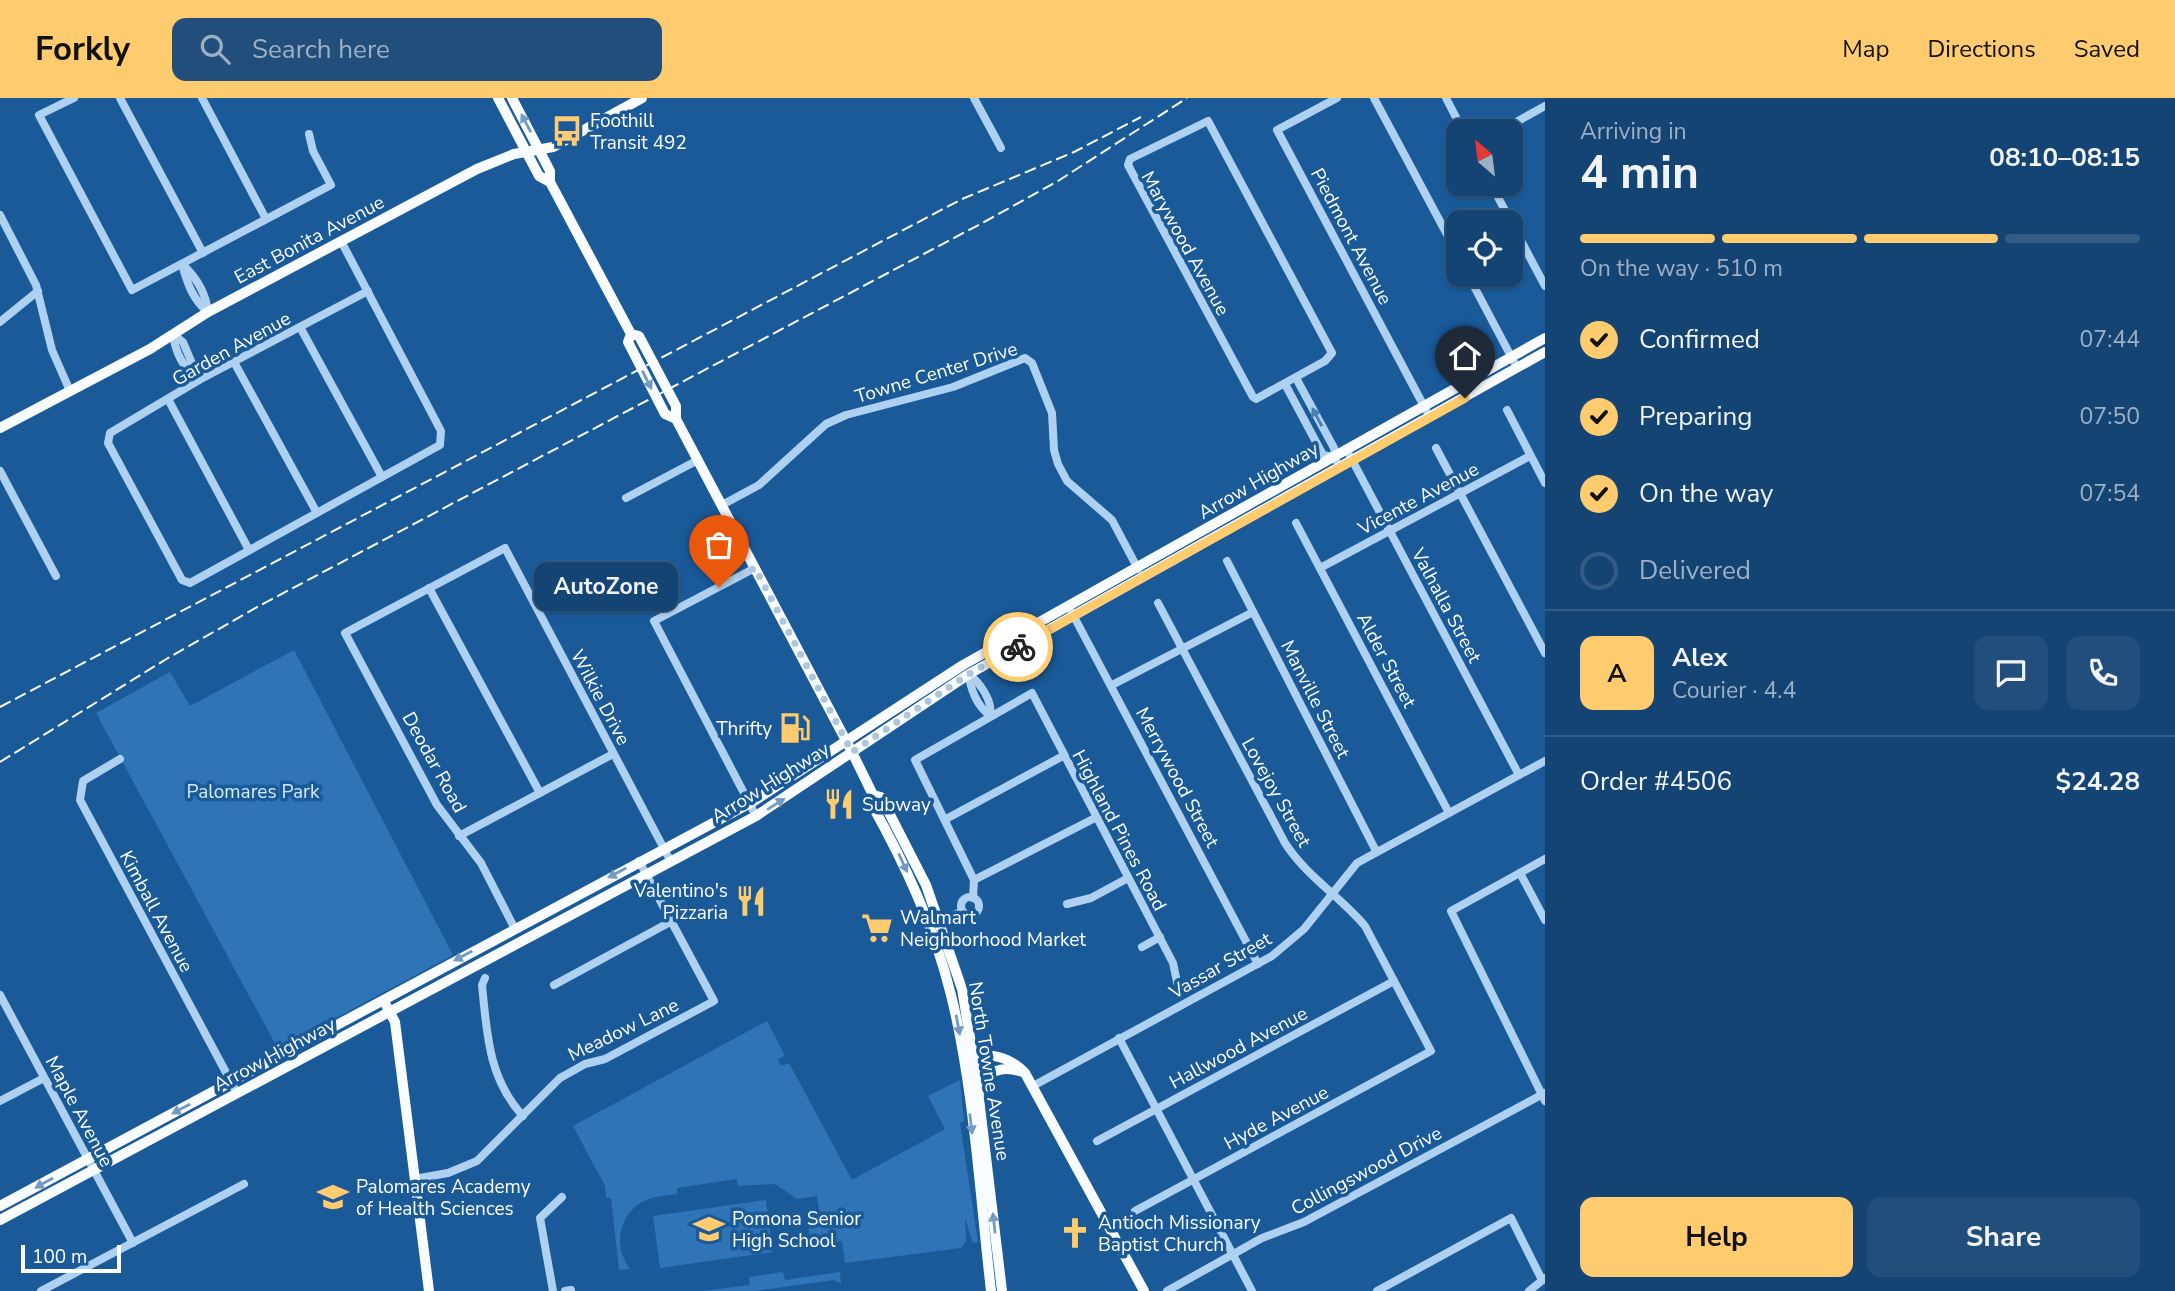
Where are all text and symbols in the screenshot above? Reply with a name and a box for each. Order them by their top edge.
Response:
search box [172,18,662,81]
text: Forkly [35,27,130,72]
icon: search [196,30,234,68]
text: Search here [252,32,390,67]
text: Map [1842,33,1889,65]
text: Directions [1927,33,2036,65]
text: Saved [2074,33,2140,65]
place label: Foothill Transit 492 [590,108,687,156]
one-way arrow [520,114,532,133]
bus stop icon: Foothill Transit 492 [550,114,584,148]
text: Arriving in [1580,116,1687,147]
north arrow [1446,119,1522,196]
map controls [1446,119,1523,287]
text: 08:10–08:15 [1989,140,2140,175]
text: 4 min [1580,141,1699,204]
street label: Piedmont Avenue [1304,164,1398,309]
street label: Marywood Avenue [1135,167,1236,320]
street label: East Bonita Avenue [230,189,389,290]
button: locate [1446,210,1523,287]
text: On the way · 510 m [1580,253,1783,284]
street label: Garden Avenue [167,305,296,392]
icon: check [1580,321,1618,359]
text: Confirmed [1639,322,1760,357]
text: 07:44 [2080,324,2140,355]
pin [1435,326,1495,398]
street label: Towne Center Drive [852,336,1021,410]
icon: home [1446,337,1484,375]
one-way arrow [642,370,653,390]
icon: check [1580,398,1618,436]
text: Preparing [1639,399,1752,434]
text: 07:50 [2080,401,2140,432]
one-way arrow [1311,407,1323,426]
street label: Arrow Highway [1194,436,1324,526]
street label: Vicente Avenue [1353,456,1483,542]
icon: check [1580,475,1618,513]
text: On the way [1639,476,1773,511]
text: 07:54 [2080,478,2140,509]
pin [689,515,749,587]
icon: bag [700,526,738,564]
street label: Valhalla Street [1404,543,1487,668]
text: Delivered [1639,553,1751,588]
callout: AutoZone [534,562,677,612]
text: AutoZone [553,571,659,602]
street label: Alder Street [1350,608,1422,713]
courier [983,612,1053,682]
icon: bike [999,628,1037,666]
street label: Manville Street [1274,636,1356,763]
button: chat [1974,636,2048,710]
button: phone [2066,636,2140,710]
text: Alex [1672,640,1728,675]
street label: Wilkie Drive [564,645,636,750]
text: A [1607,656,1627,691]
text: Courier · 4.4 [1672,675,1796,706]
street label: Merrywood Street [1129,703,1225,852]
street label: Deodar Road [396,707,473,818]
fuel station icon: Thrifty [778,711,812,745]
place label: Thrifty [716,716,772,742]
street label: Lovejoy Street [1235,733,1317,852]
street label: Arrow Highway [706,736,835,830]
street label: Highland Pines Road [1066,745,1173,916]
text: Order #4506 [1580,764,1732,799]
text: $24.28 [2056,764,2140,799]
park label: Palomares Park [187,779,320,805]
restaurant icon: Subway [822,787,856,821]
place label: Subway [862,792,931,818]
one-way arrow [766,797,785,810]
street label: Kimball Avenue [113,846,199,977]
one-way arrow [898,853,909,873]
one-way arrow [607,867,627,879]
place label: Valentino's Pizzaria [633,878,728,926]
restaurant icon: Valentino's Pizzaria [734,884,768,918]
place label: Walmart Neighborhood Market [900,905,1086,953]
supermarket icon: Walmart Neighborhood Market [860,911,894,945]
street label: Vassar Street [1164,926,1277,1006]
one-way arrow [453,950,473,962]
street label: North Towne Avenue [962,980,1016,1163]
street label: Meadow Lane [564,992,683,1068]
street label: Hallwood Avenue [1165,1000,1312,1095]
street label: Arrow Highway [209,1012,340,1098]
one-way arrow [952,1014,963,1036]
street label: Maple Avenue [39,1051,119,1172]
street label: Hyde Avenue [1220,1079,1333,1156]
one-way arrow [171,1103,191,1114]
one-way arrow [965,1113,976,1135]
street label: Collingswood Drive [1287,1120,1446,1222]
place label: Palomares Academy of Health Sciences [356,1174,531,1222]
one-way arrow [33,1176,53,1188]
school or university icon: Palomares Academy of Health Sciences [316,1180,350,1214]
button: Help [1580,1197,1853,1277]
button: Share [1867,1197,2140,1277]
place label: Pomona Senior High School [732,1206,861,1254]
place label: Antioch Missionary Baptist Church [1098,1210,1261,1258]
school or university icon: Pomona Senior High School [692,1212,726,1246]
one-way arrow [988,1212,999,1234]
church icon: Antioch Missionary Baptist Church [1058,1216,1092,1250]
scale bar [21,1242,121,1274]
text: 100 m [32,1244,87,1270]

